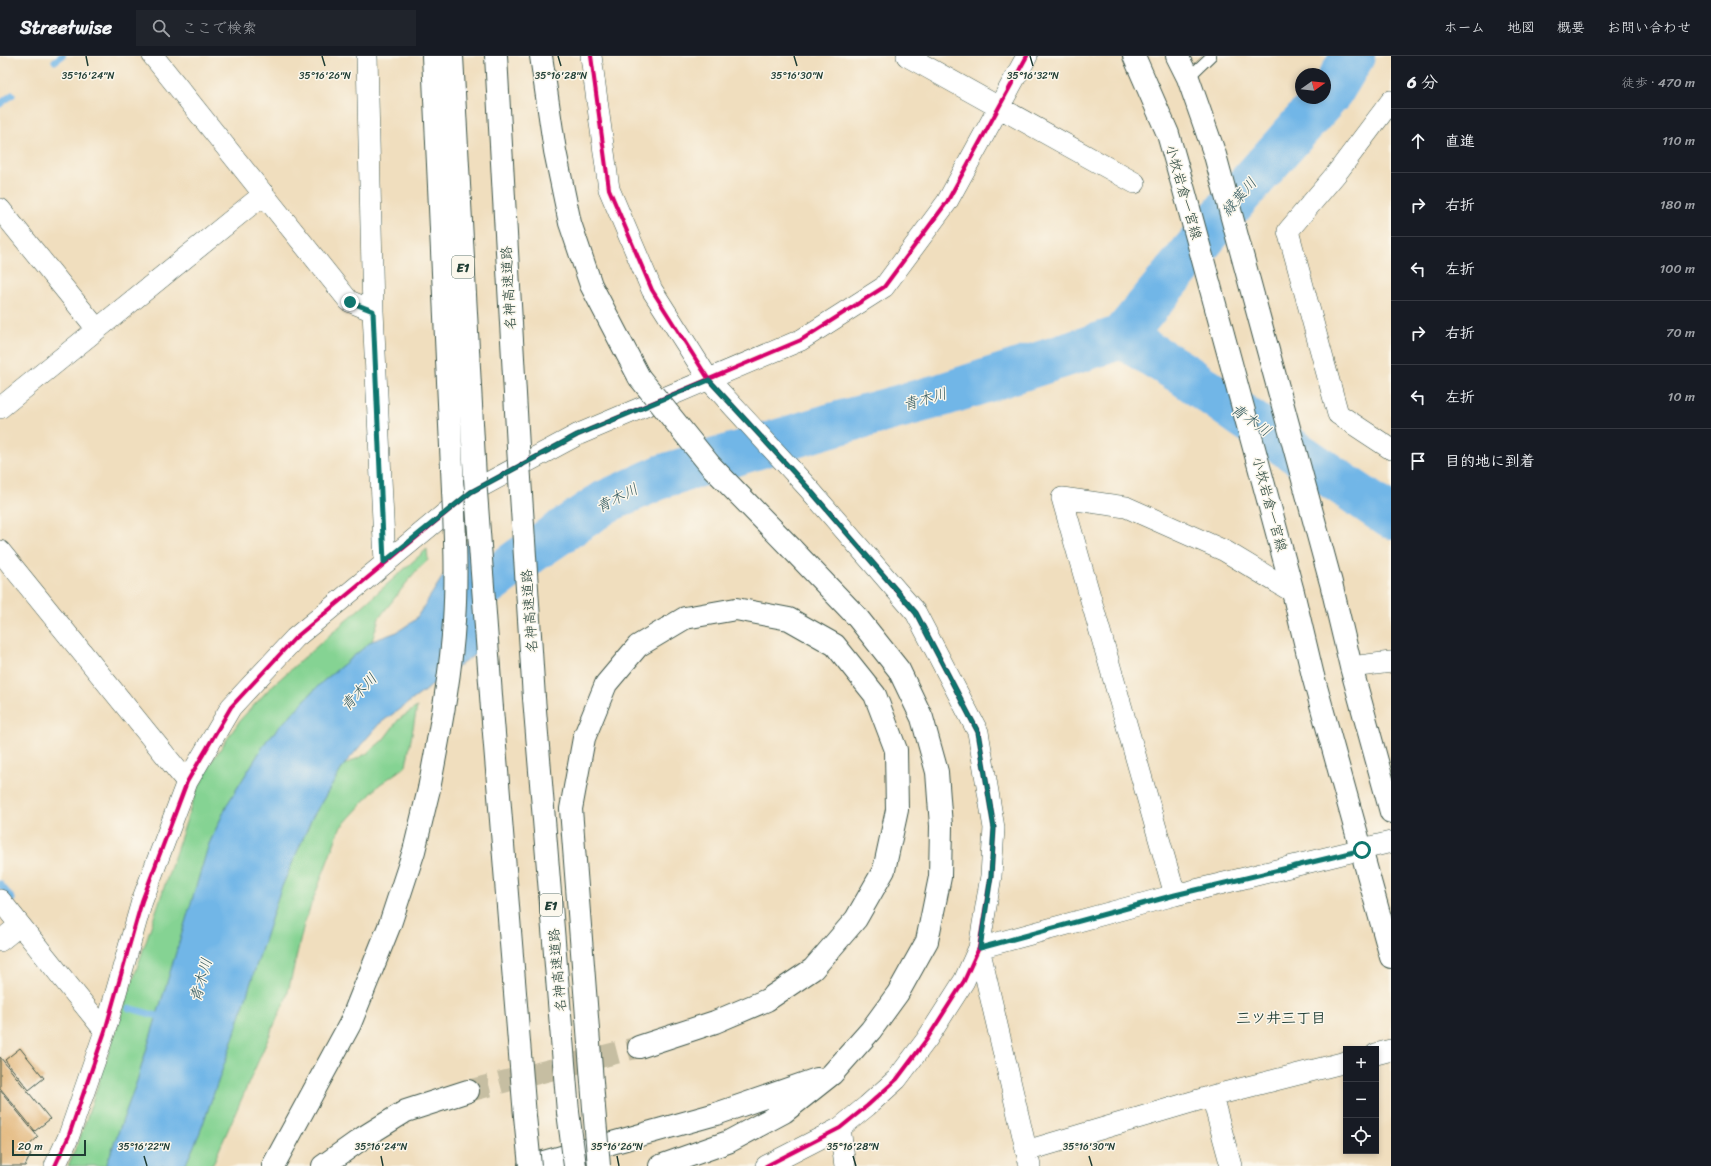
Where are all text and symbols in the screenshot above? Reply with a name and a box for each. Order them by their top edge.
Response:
search box [136,10,416,46]
text: Streetwise [20,11,112,44]
text: ここで検索 [182,15,257,41]
text: ホーム [1444,15,1485,40]
text: 地図 [1507,15,1535,40]
text: 概要 [1557,15,1585,40]
text: お問い合わせ [1607,15,1691,40]
icon: search [150,17,172,39]
text: 35°16'24"N [62,67,114,85]
text: 35°16'26"N [299,67,351,85]
text: 35°16'28"N [535,67,587,85]
text: 35°16'30"N [771,67,823,85]
text: 35°16'32"N [1007,67,1059,85]
text: 6 分 [1407,67,1438,97]
north arrow [1295,68,1331,104]
text: 徒歩 · 470 m [1622,71,1695,94]
text: 直進 [1445,128,1475,154]
text: 110 m [1662,129,1695,152]
icon: ahead [1407,130,1429,152]
street label: 小牧岩倉一宮線 [1158,142,1209,243]
water label: 縁葉川 [1214,171,1264,223]
text: 右折 [1445,192,1475,218]
text: 180 m [1660,193,1695,216]
icon: right [1407,194,1429,216]
street label: 名神高速道路 [494,245,523,331]
road number: E1 [452,256,474,278]
text: 左折 [1445,256,1475,282]
text: 100 m [1660,257,1695,280]
icon: left [1407,258,1429,280]
route end [341,293,359,311]
text: 右折 [1445,320,1475,346]
text: 70 m [1666,321,1695,344]
icon: right [1407,322,1429,344]
water label: 青木川 [900,380,950,418]
text: 左折 [1445,384,1475,410]
text: 10 m [1668,385,1695,408]
icon: left [1407,386,1429,408]
water label: 青木川 [1225,396,1277,444]
text: 目的地に到着 [1445,448,1535,474]
icon: arrive [1407,450,1429,472]
street label: 小牧岩倉一宮線 [1245,454,1294,555]
water label: 青木川 [591,476,643,520]
street label: 名神高速道路 [514,568,545,654]
water label: 青木川 [334,667,384,717]
route start [1353,841,1371,859]
road number: E1 [540,894,562,916]
street label: 名神高速道路 [541,927,574,1013]
water label: 青木川 [182,955,220,1005]
district label: 三ツ井三丁目 [1236,1005,1326,1031]
map controls [1343,1046,1379,1154]
button: + [1343,1046,1379,1082]
button: − [1343,1082,1379,1118]
button: locate [1343,1118,1379,1154]
text: 20 m [18,1137,43,1156]
scale bar [12,1138,86,1157]
text: 35°16'22"N [118,1138,170,1156]
text: 35°16'24"N [355,1138,407,1156]
text: 35°16'26"N [591,1138,643,1156]
text: 35°16'28"N [827,1138,879,1156]
text: 35°16'30"N [1063,1138,1115,1156]

